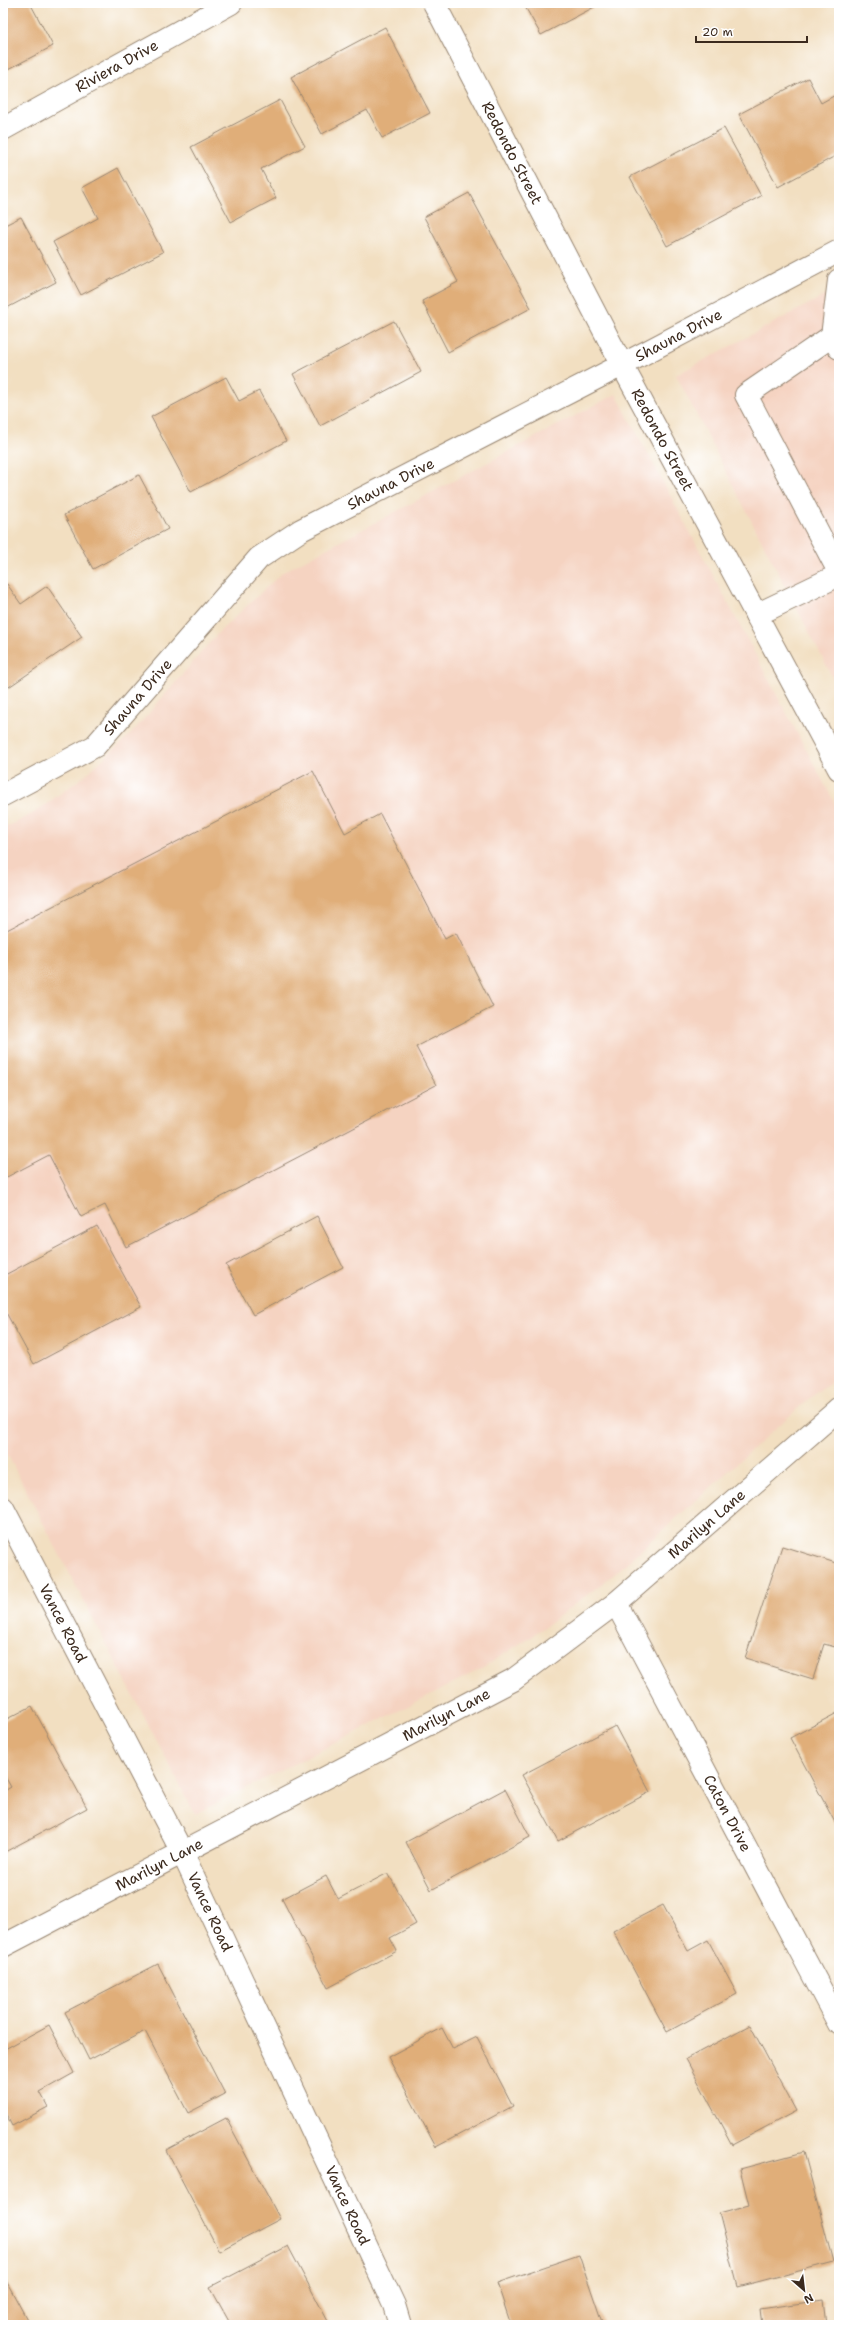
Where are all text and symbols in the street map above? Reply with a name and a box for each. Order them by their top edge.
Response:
scale bar [696,18,807,44]
text: 20 m [702,24,733,40]
street label: Riviera Drive [72,35,162,97]
street label: Redondo Street [477,98,547,208]
street label: Shauna Drive [632,304,726,366]
street label: Redondo Street [627,385,698,495]
street label: Shauna Drive [344,453,438,515]
street label: Shauna Drive [99,655,177,740]
street label: Marilyn Lane [664,1485,750,1563]
street label: Vance Road [34,1581,92,1666]
street label: Marilyn Lane [399,1684,494,1746]
street label: Caton Drive [699,1771,756,1855]
street label: Marilyn Lane [112,1833,206,1896]
street label: Vance Road [183,1869,238,1956]
street label: Vance Road [320,2162,375,2249]
north arrow [784,2270,824,2310]
text: N [801,2290,816,2307]

